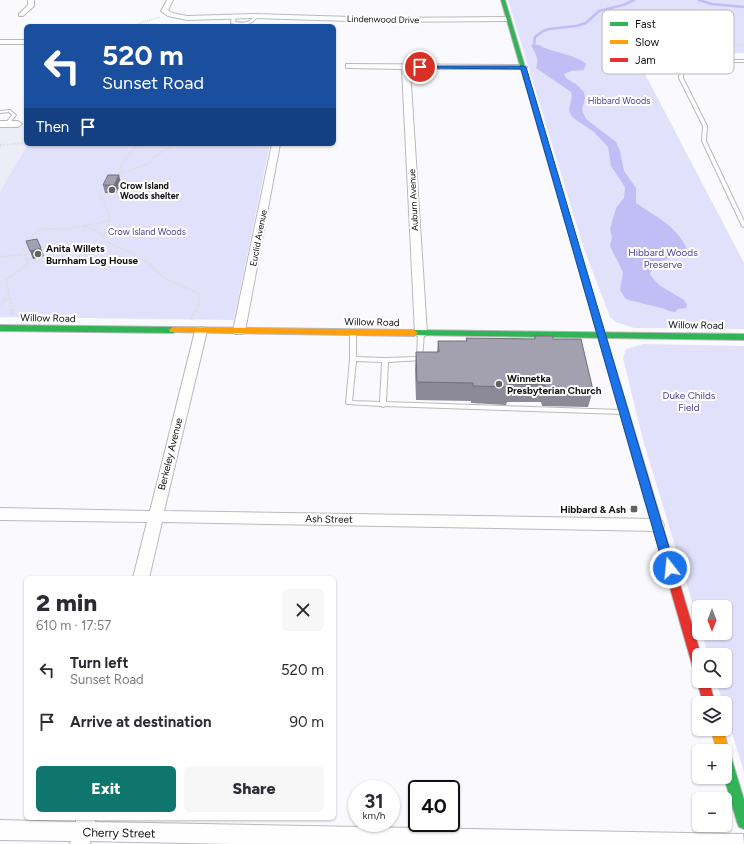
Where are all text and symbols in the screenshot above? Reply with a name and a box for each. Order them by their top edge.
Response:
legend [602,10,734,74]
street label: Lindenwood Drive [347,13,419,25]
text: Fast [635,18,656,31]
text: Slow [635,36,659,49]
text: 520 m [102,38,184,72]
icon: left [36,40,88,92]
pin [403,50,437,84]
text: Jam [635,54,656,67]
icon: arrive [409,56,431,78]
text: Sunset Road [102,72,204,94]
park label: Hibbard Woods [588,95,650,106]
icon: arrive [77,116,99,138]
text: Then [36,118,69,136]
street label: Auburn Avenue [406,169,420,231]
place label: Crow Island Woods shelter [120,180,180,201]
marker: Crow Island Woods shelter [107,185,117,195]
street label: Euclid Avenue [247,209,269,267]
park label: Crow Island Woods [108,226,186,237]
place label: Anita Willets Burnham Log House [46,242,139,267]
park label: Hibbard Woods Preserve [628,246,698,271]
marker: Anita Willets Burnham Log House [33,249,43,259]
street label: Willow Road [20,311,76,325]
street label: Willow Road [344,315,400,329]
street label: Willow Road [668,318,724,332]
place label: Winnetka Presbyterian Church [507,372,602,397]
marker: Winnetka Presbyterian Church [494,379,504,389]
park label: Duke Childs Field [663,389,716,414]
street label: Berkeley Avenue [155,416,185,492]
place label: Hibbard & Ash [560,503,626,516]
marker: Hibbard & Ash [629,504,639,514]
street label: Ash Street [305,512,353,526]
position arrow [649,547,691,589]
text: 2 min [36,588,97,617]
button: close [282,589,324,631]
north arrow [692,600,732,640]
map controls [692,600,732,832]
text: 610 m · 17:57 [36,618,111,633]
button: search [692,648,732,688]
text: Turn left [70,654,128,672]
icon: left [36,659,58,681]
text: 520 m [281,661,324,679]
text: Sunset Road [70,672,144,687]
button: layers [692,696,732,736]
icon: arrive [36,711,58,733]
text: Arrive at destination [70,713,211,731]
text: 90 m [289,713,324,731]
button: + [692,744,732,784]
button: Exit [36,766,176,812]
button: Share [184,766,324,812]
speed limit sign: 40 [408,780,460,832]
text: 31 [364,789,384,813]
button: − [692,792,732,832]
text: km/h [363,809,385,822]
street label: Cherry Street [82,825,156,841]

